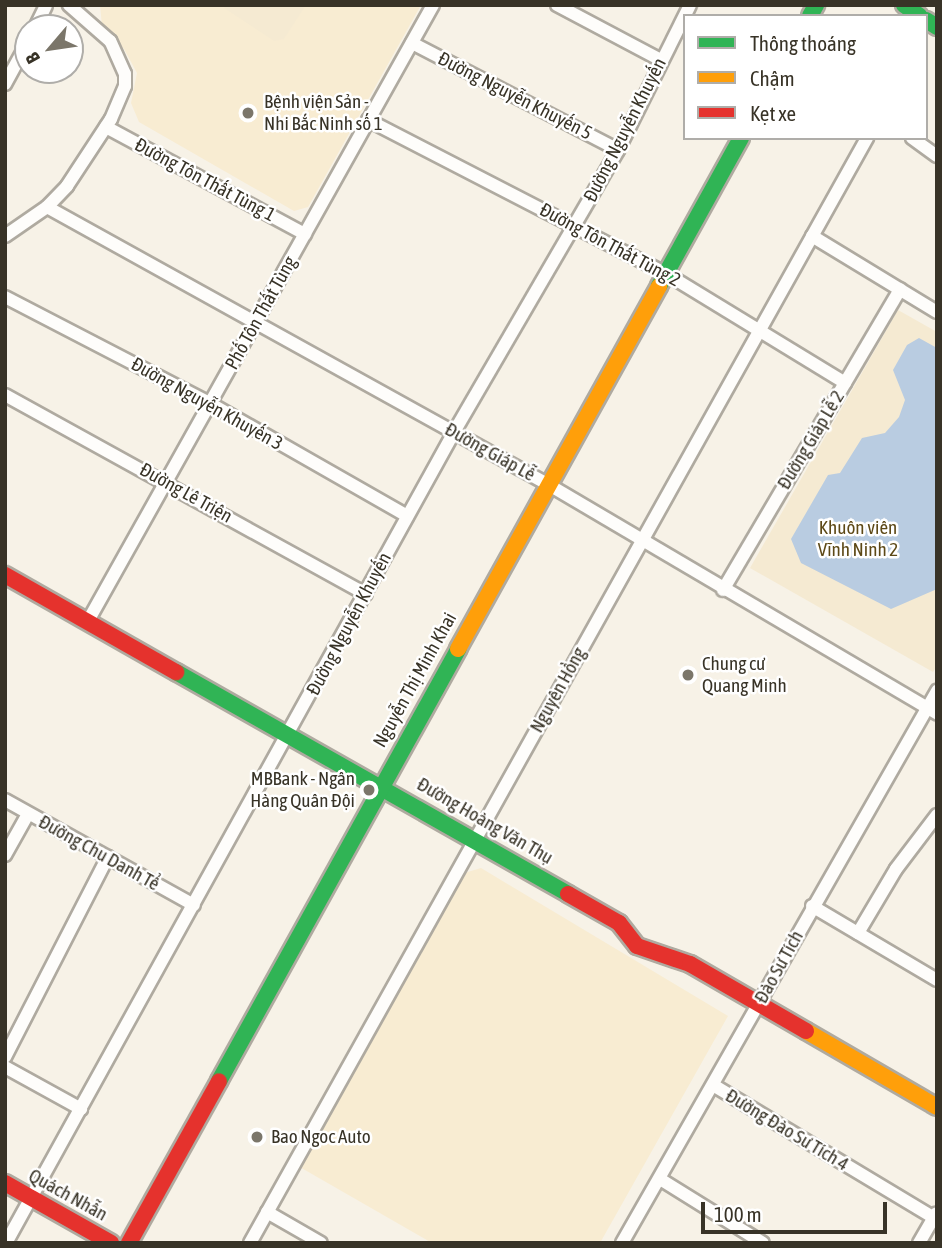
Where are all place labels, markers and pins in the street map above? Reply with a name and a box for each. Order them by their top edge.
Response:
place label: Bệnh viện Sản - Nhi Bắc Ninh số 1 [264,91,383,135]
marker: Bệnh viện Sản - Nhi Bắc Ninh số 1 [238,103,258,123]
place label: Chung cư Quang Minh [702,653,787,697]
marker: Chung cư Quang Minh [680,667,696,683]
place label: MBBank - Ngân Hàng Quân Đội [250,768,355,812]
marker: MBBank - Ngân Hàng Quân Đội [361,782,377,798]
place label: Bao Ngoc Auto [271,1126,371,1148]
marker: Bao Ngoc Auto [249,1129,265,1145]

